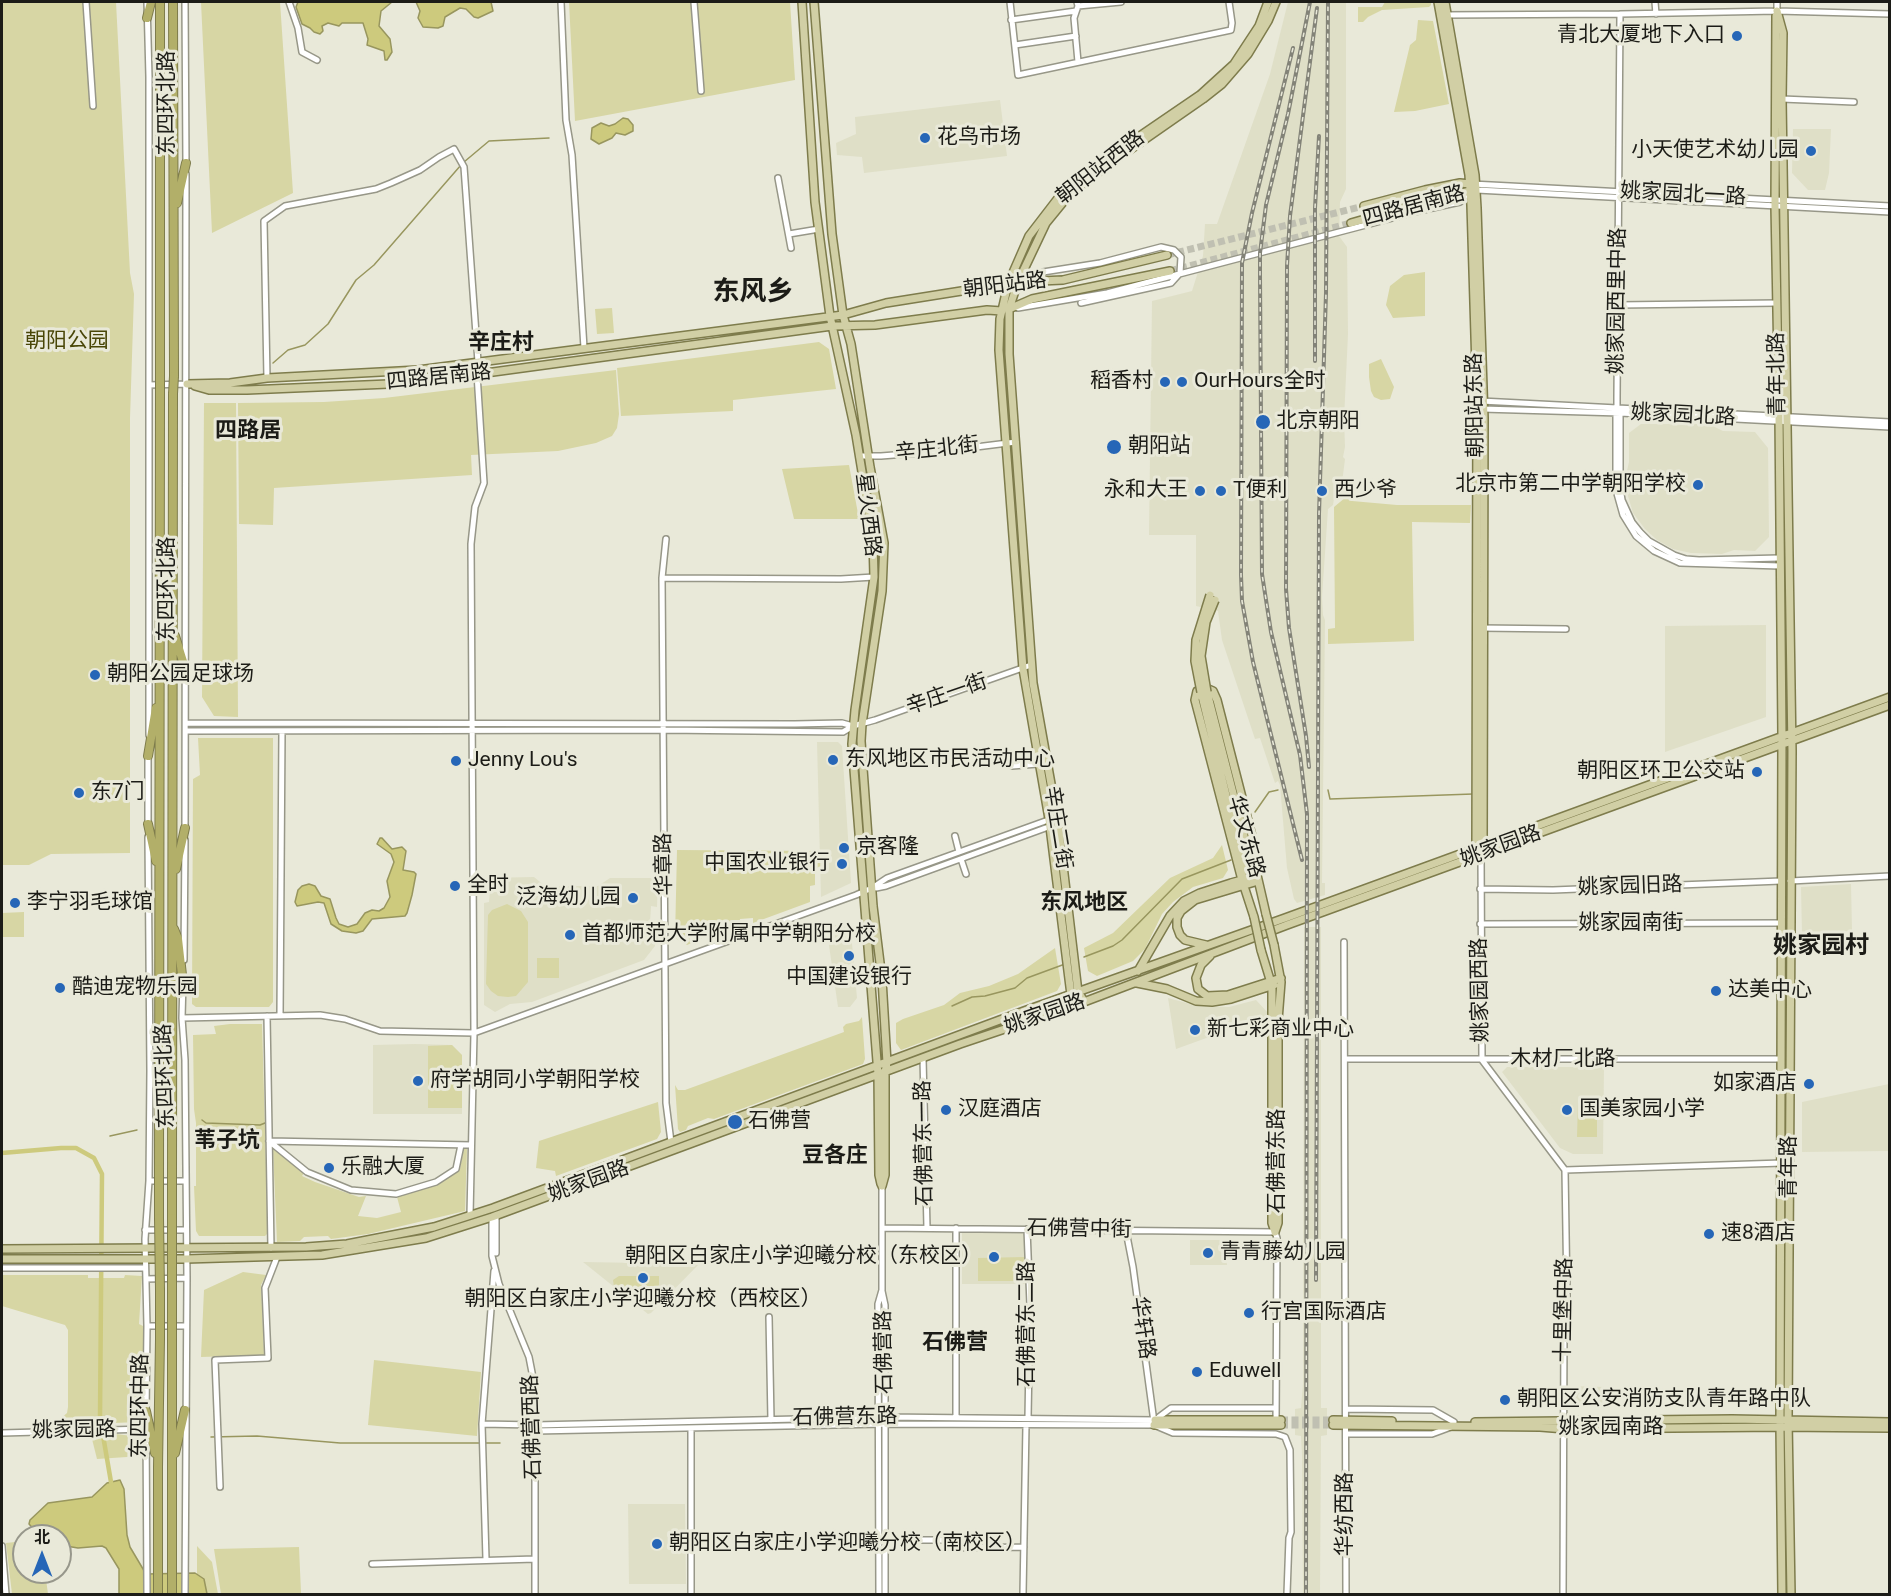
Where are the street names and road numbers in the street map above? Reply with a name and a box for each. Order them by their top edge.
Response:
street label: 东四环北路 [155,51,181,155]
street label: 朝阳站西路 [1052,126,1150,210]
street label: 姚家园北一路 [1619,179,1747,211]
street label: 四路居南路 [1360,181,1468,233]
street label: 姚家园西里中路 [1604,227,1632,375]
street label: 朝阳站路 [962,268,1048,304]
street label: 青年北路 [1765,332,1791,416]
street label: 朝阳站东路 [1462,352,1490,458]
street label: 四路居南路 [385,360,493,396]
street label: 姚家园北路 [1630,401,1736,431]
street label: 辛庄北街 [894,433,980,467]
street label: 星火西路 [849,472,885,558]
street label: 东四环北路 [155,537,181,641]
street label: 辛庄一街 [903,669,991,721]
street label: 辛庄二街 [1038,785,1076,871]
street label: 华文东路 [1221,793,1269,881]
street label: 姚家园路 [1457,821,1545,873]
street label: 华章路 [652,832,678,896]
street label: 姚家园旧路 [1577,873,1683,901]
street label: 姚家园南街 [1579,911,1683,937]
street label: 姚家园西路 [1467,937,1495,1043]
street label: 姚家园路 [1001,989,1089,1041]
street label: 东四环北路 [152,1023,180,1129]
street label: 木材厂北路 [1511,1047,1615,1073]
street label: 石佛营东一路 [911,1080,939,1206]
street label: 石佛营东路 [1265,1109,1291,1213]
street label: 青年路 [1777,1136,1803,1198]
street label: 姚家园路 [545,1156,633,1208]
street label: 石佛营中街 [1026,1216,1132,1244]
street label: 十里堡中路 [1551,1257,1579,1363]
street label: 石佛营东二路 [1015,1261,1041,1387]
street label: 华轩路 [1125,1295,1159,1361]
street label: 石佛营路 [872,1310,898,1394]
street label: 东四环中路 [127,1353,155,1459]
street label: 石佛营西路 [519,1374,547,1480]
street label: 石佛营东路 [792,1404,898,1432]
street label: 姚家园南路 [1559,1415,1663,1441]
street label: 姚家园路 [32,1418,116,1444]
street label: 华纺西路 [1333,1472,1359,1556]

